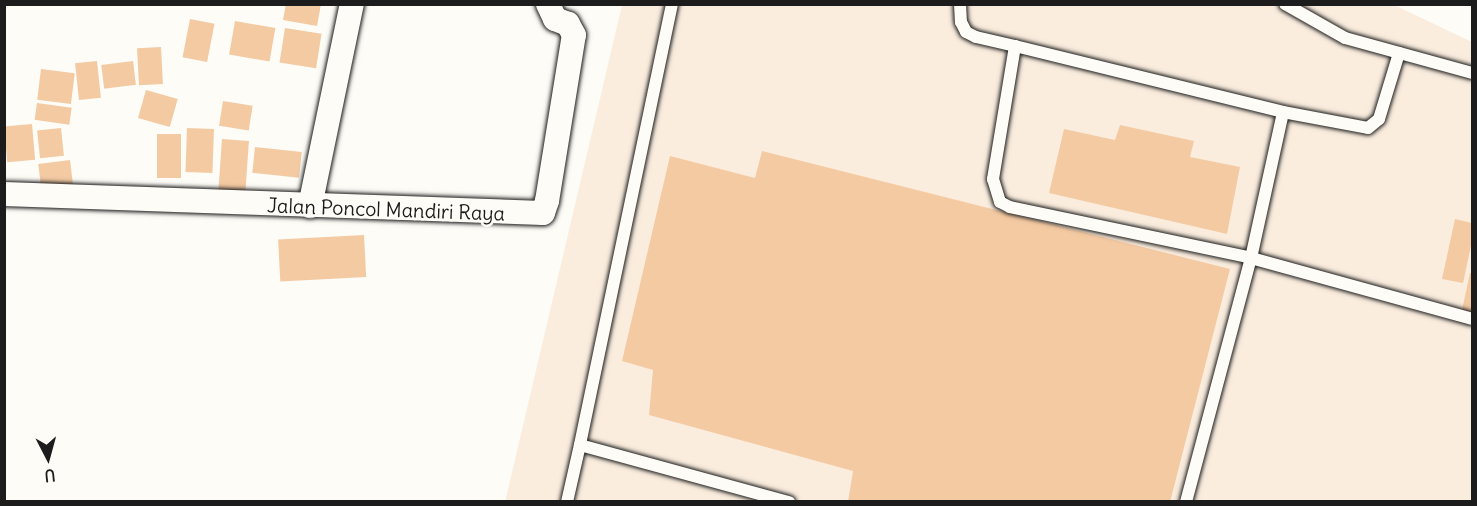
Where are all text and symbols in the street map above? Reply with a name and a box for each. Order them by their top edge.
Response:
street label: Jalan Poncol Mandiri Raya [267,193,505,225]
north arrow [18,428,78,488]
text: U [43,465,56,486]

